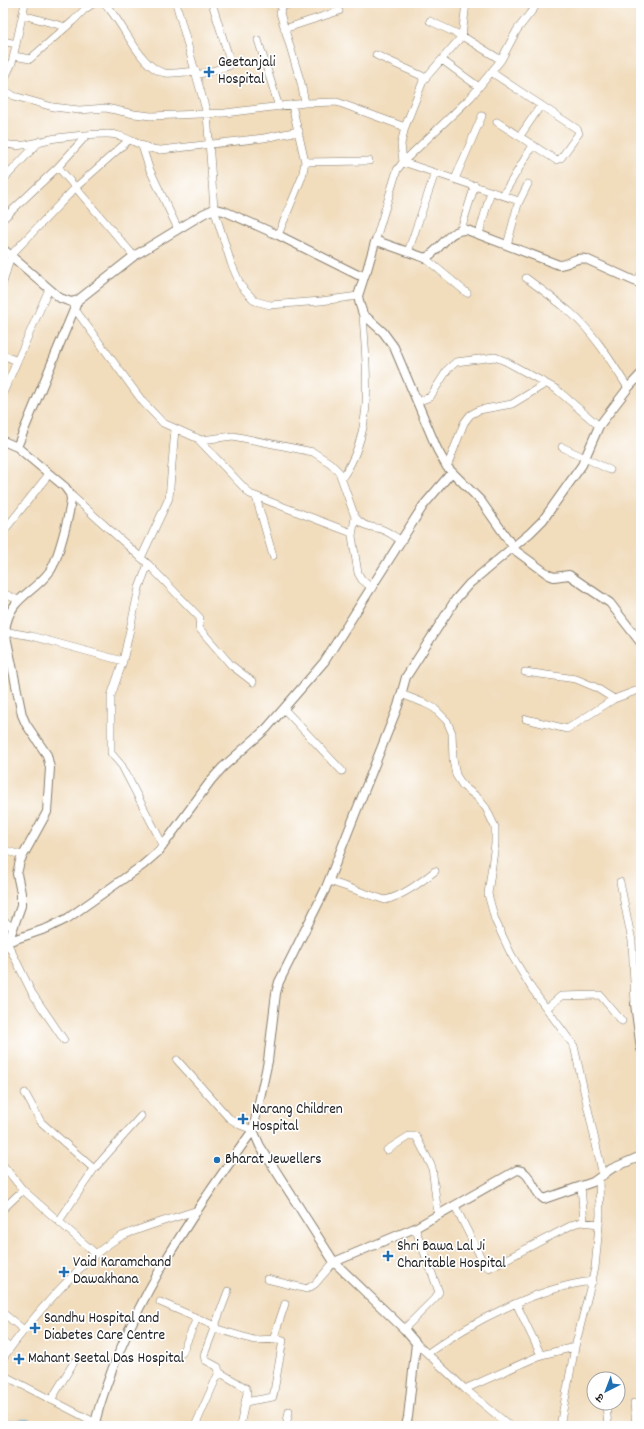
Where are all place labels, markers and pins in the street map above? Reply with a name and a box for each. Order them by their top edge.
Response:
place label: Geetanjali Hospital [218,52,276,91]
marker: Geetanjali Hospital [203,66,215,78]
place label: Narang Children Hospital [252,1099,343,1138]
marker: Narang Children Hospital [237,1113,249,1125]
place label: Bharat Jewellers [225,1149,322,1171]
marker: Bharat Jewellers [212,1155,222,1165]
place label: Shri Bawa Lal Ji Charitable Hospital [397,1236,506,1275]
marker: Shri Bawa Lal Ji Charitable Hospital [382,1250,394,1262]
place label: Vaid Karamchand Dawakhana [73,1252,171,1291]
marker: Vaid Karamchand Dawakhana [58,1266,70,1278]
place label: Sandhu Hospital and Diabetes Care Centre [44,1308,166,1347]
marker: Sandhu Hospital and Diabetes Care Centre [29,1322,41,1334]
place label: Mahant Seetal Das Hospital [28,1348,184,1370]
marker: Mahant Seetal Das Hospital [13,1353,25,1365]

